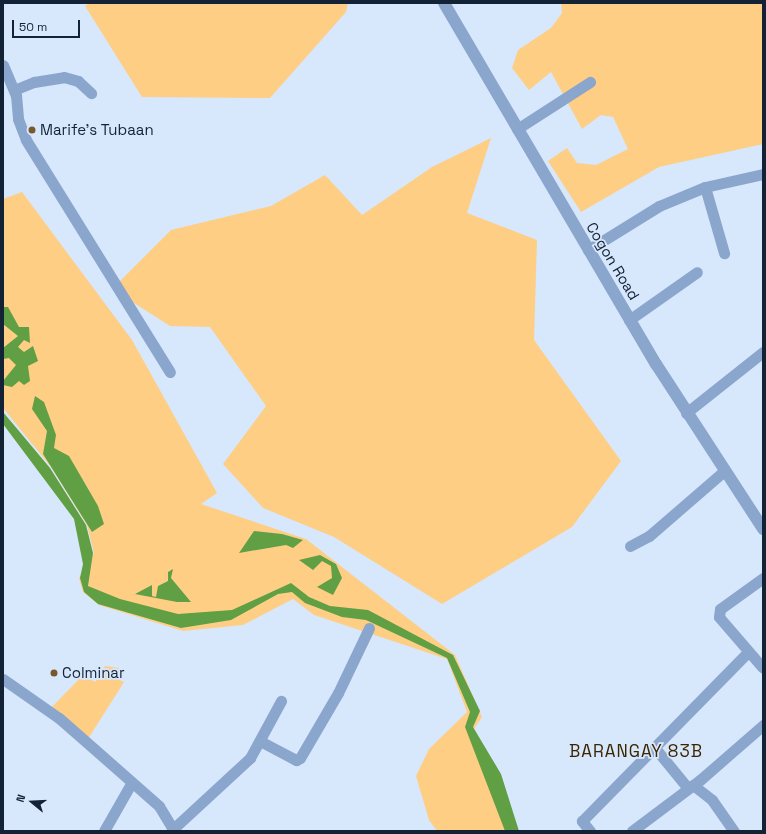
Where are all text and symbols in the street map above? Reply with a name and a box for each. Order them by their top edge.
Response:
scale bar [14,12,82,38]
text: 50 m [19,19,47,35]
place label: Marife's Tubaan [40,121,154,139]
marker: Marife's Tubaan [27,125,37,135]
street label: Cogon Road [583,219,643,303]
place label: Colminar [62,664,125,682]
marker: Colminar [49,668,59,678]
district label: BARANGAY 83B [569,742,703,762]
north arrow [12,782,52,822]
text: N [13,793,28,804]

